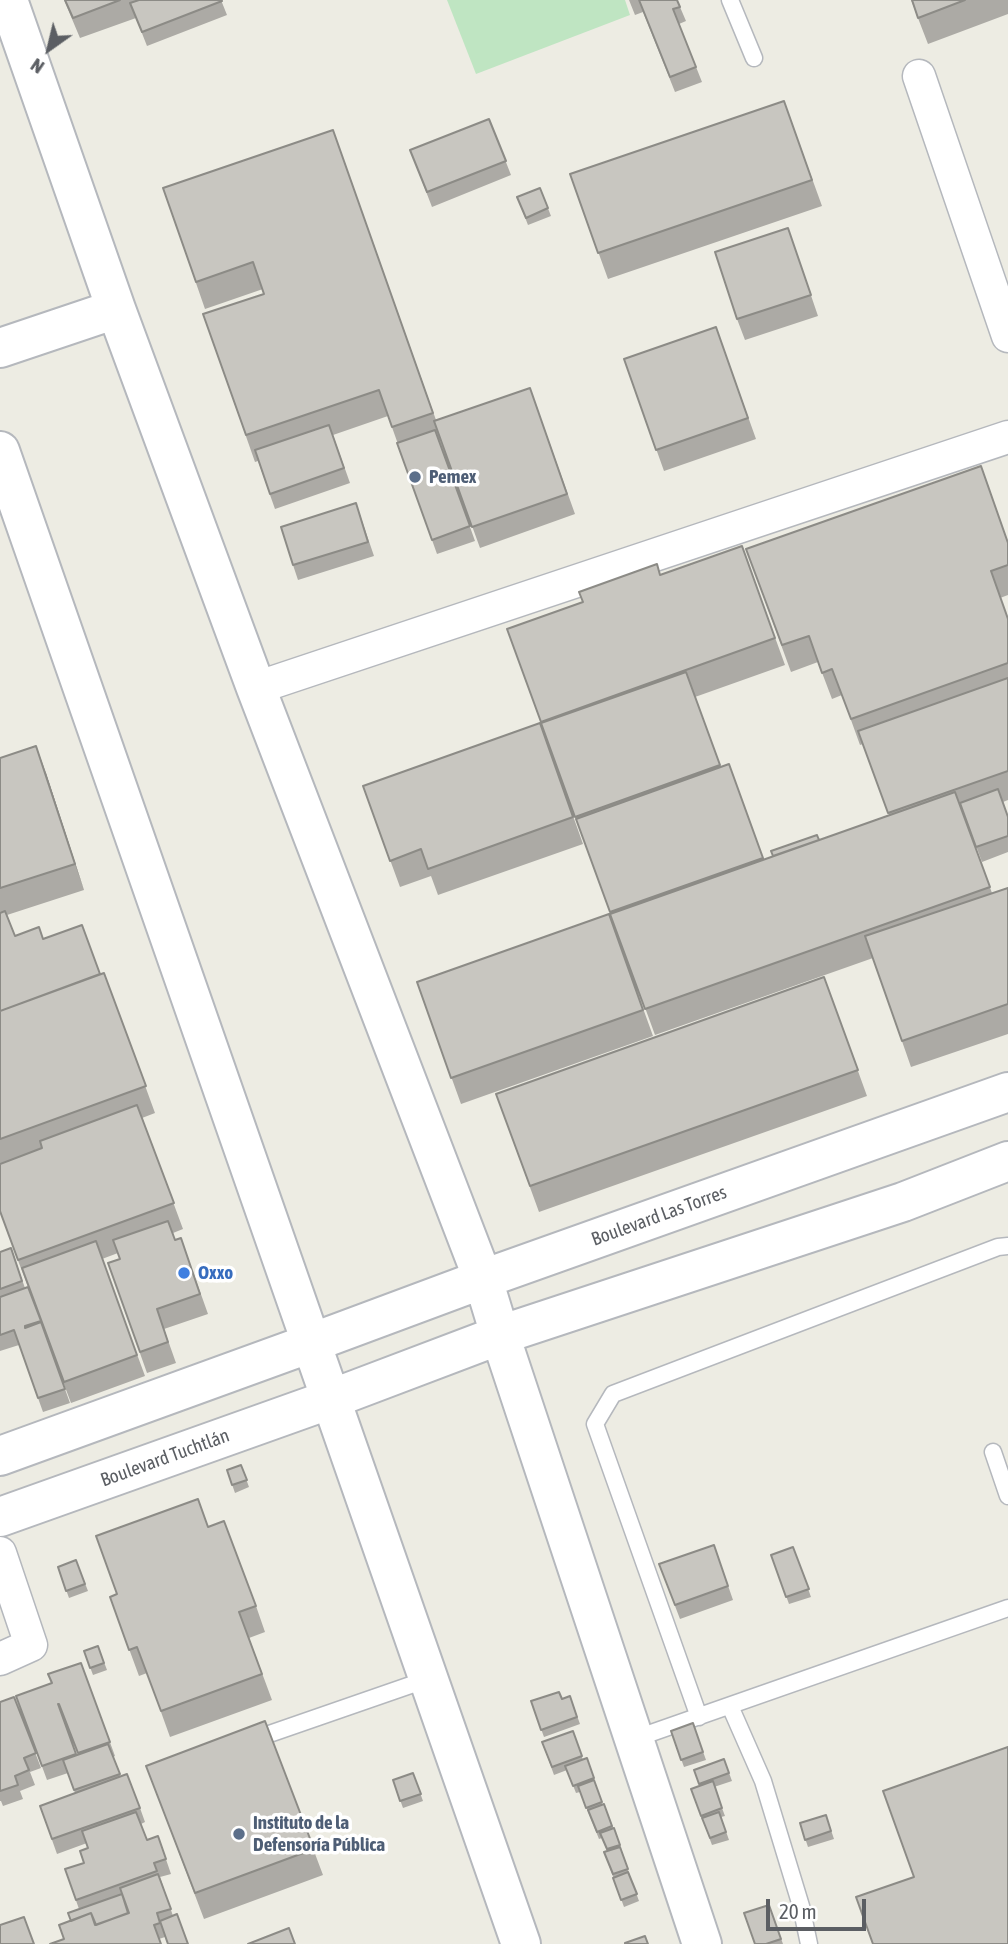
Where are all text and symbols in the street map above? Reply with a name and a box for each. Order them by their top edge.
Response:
north arrow [14,14,84,84]
text: N [26,54,48,79]
place label: Pemex [429,466,477,488]
marker: Pemex [407,469,423,485]
street label: Boulevard Las Torres [588,1181,730,1251]
place label: Oxxo [198,1262,233,1284]
marker: Oxxo [176,1265,192,1281]
street label: Boulevard Tuchtlán [97,1424,233,1492]
place label: Instituto de la Defensoría Pública [253,1812,385,1856]
marker: Instituto de la Defensoría Pública [231,1826,247,1842]
scale bar [770,1884,870,1928]
text: 20 m [779,1899,817,1923]

